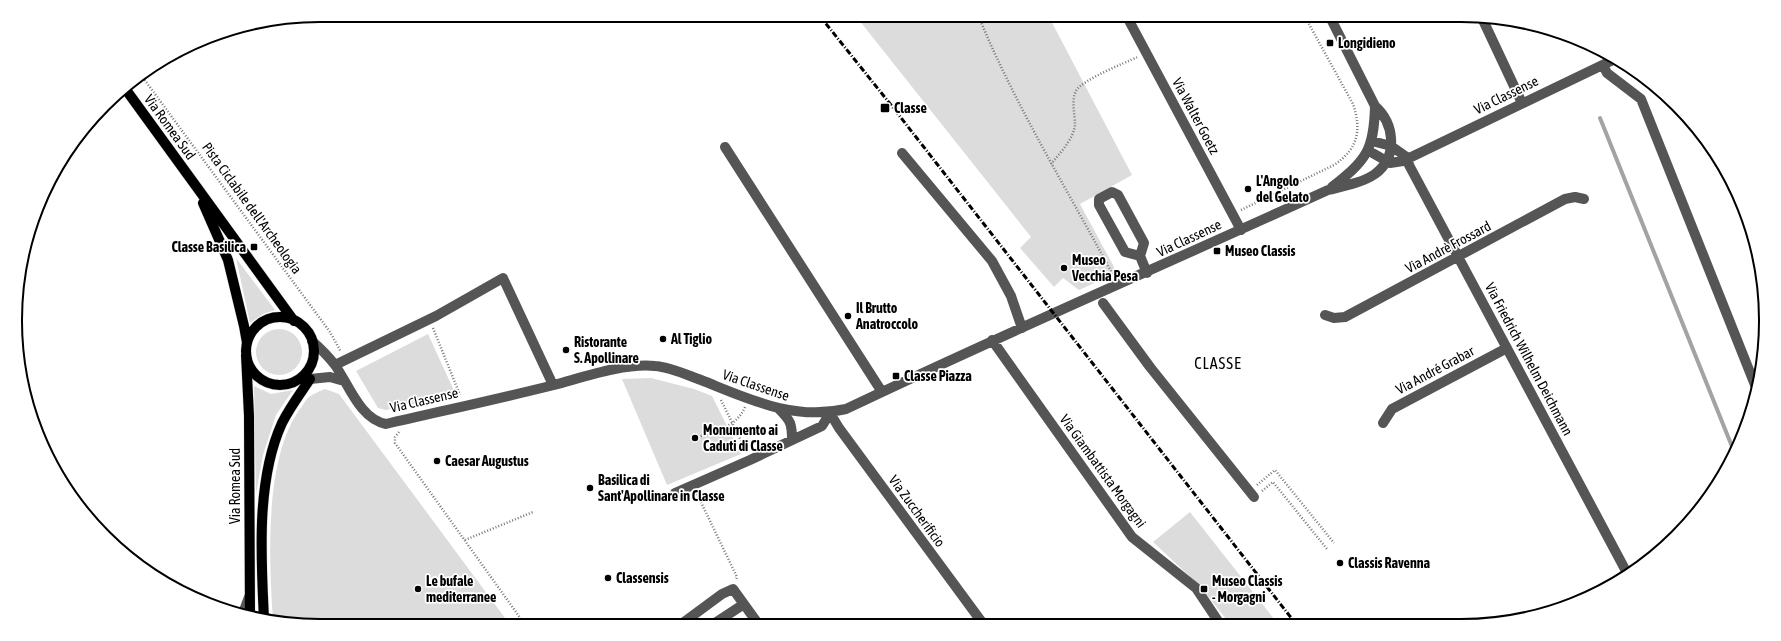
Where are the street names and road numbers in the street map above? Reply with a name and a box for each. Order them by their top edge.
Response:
street label: Via Classense [1471,73,1541,117]
street label: Via Walter Goetz [1169,75,1223,157]
street label: Via Romea Sud [141,91,199,163]
street label: Pista Ciclabile dell'Archeologia [199,139,305,277]
street label: Via Classense [1154,216,1224,260]
street label: Via Andrè Frossard [1403,218,1493,276]
street label: Via Friedrich Wilhelm Deichmann [1482,280,1576,438]
street label: Via André Grabar [1393,342,1478,397]
street label: Via Classense [721,366,791,404]
street label: Via Classense [388,384,460,416]
street label: Via Giambattista Morgagni [1057,411,1149,531]
street label: Via Romea Sud [227,448,243,524]
street label: Via Zuccherificio [886,472,948,550]

